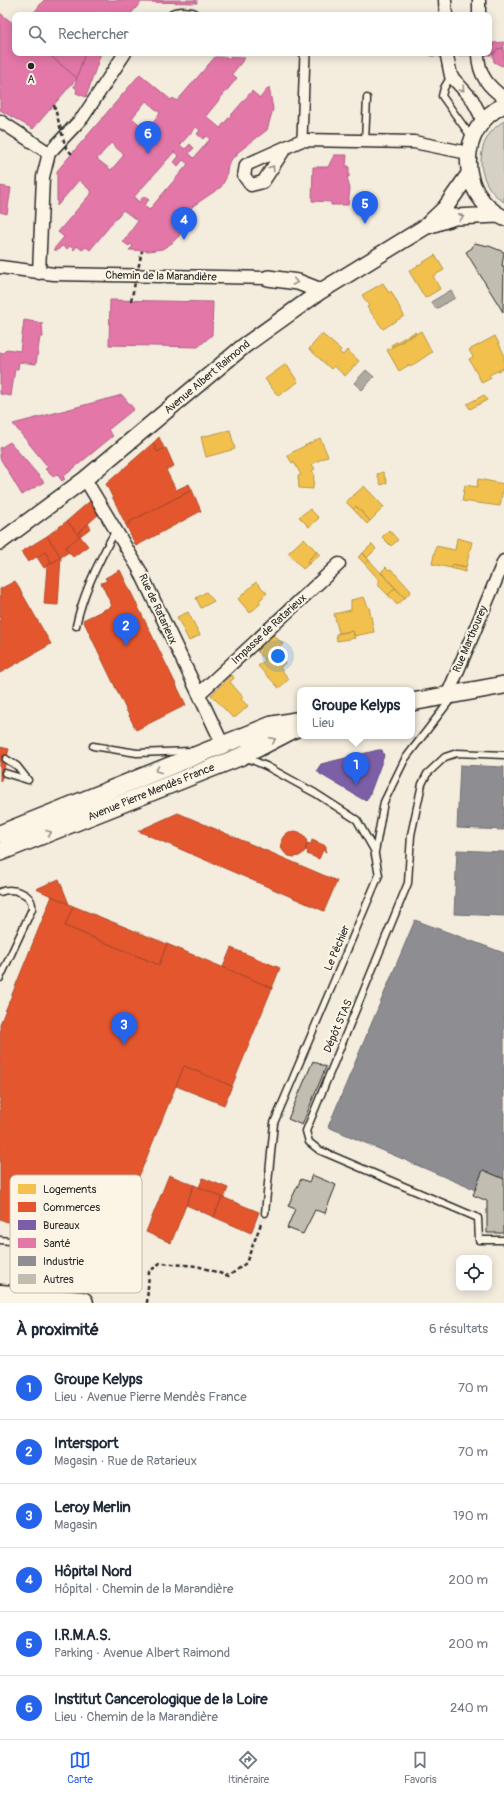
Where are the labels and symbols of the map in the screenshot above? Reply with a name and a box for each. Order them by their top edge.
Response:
marker: A [26,61,36,71]
place label: A [27,73,35,86]
one-way arrow [457,84,465,92]
pin: 6 [135,121,161,154]
one-way arrow [267,165,275,172]
pin: 5 [352,191,378,224]
pin: 4 [171,207,197,240]
one-way arrow [458,212,464,221]
street label: Chemin de la Marandière [105,269,217,283]
one-way arrow [292,277,298,286]
street label: Avenue Albert Raimond [161,337,253,417]
street label: Rue de Ratarieux [136,572,180,646]
street label: Impasse de Ratarieux [229,591,309,667]
street label: Rue Marthourey [450,603,490,674]
pin: 2 [113,613,139,646]
your location [268,646,288,666]
one-way arrow [269,738,276,745]
one-way arrow [105,744,111,753]
pin: 1 [343,752,369,785]
street label: Avenue Pierre Mendès France [86,760,217,823]
one-way arrow [154,765,161,773]
one-way arrow [46,829,53,837]
street label: Le Pêchier [322,923,352,973]
street label: Dépôt STAS [321,997,355,1055]
pin: 3 [111,1012,137,1045]
legend [10,1175,142,1293]
text: Logements [43,1183,96,1196]
text: Commerces [43,1201,100,1214]
text: Bureaux [43,1219,80,1232]
text: Santé [43,1237,71,1250]
text: Industrie [43,1255,84,1268]
text: Autres [43,1273,74,1286]

